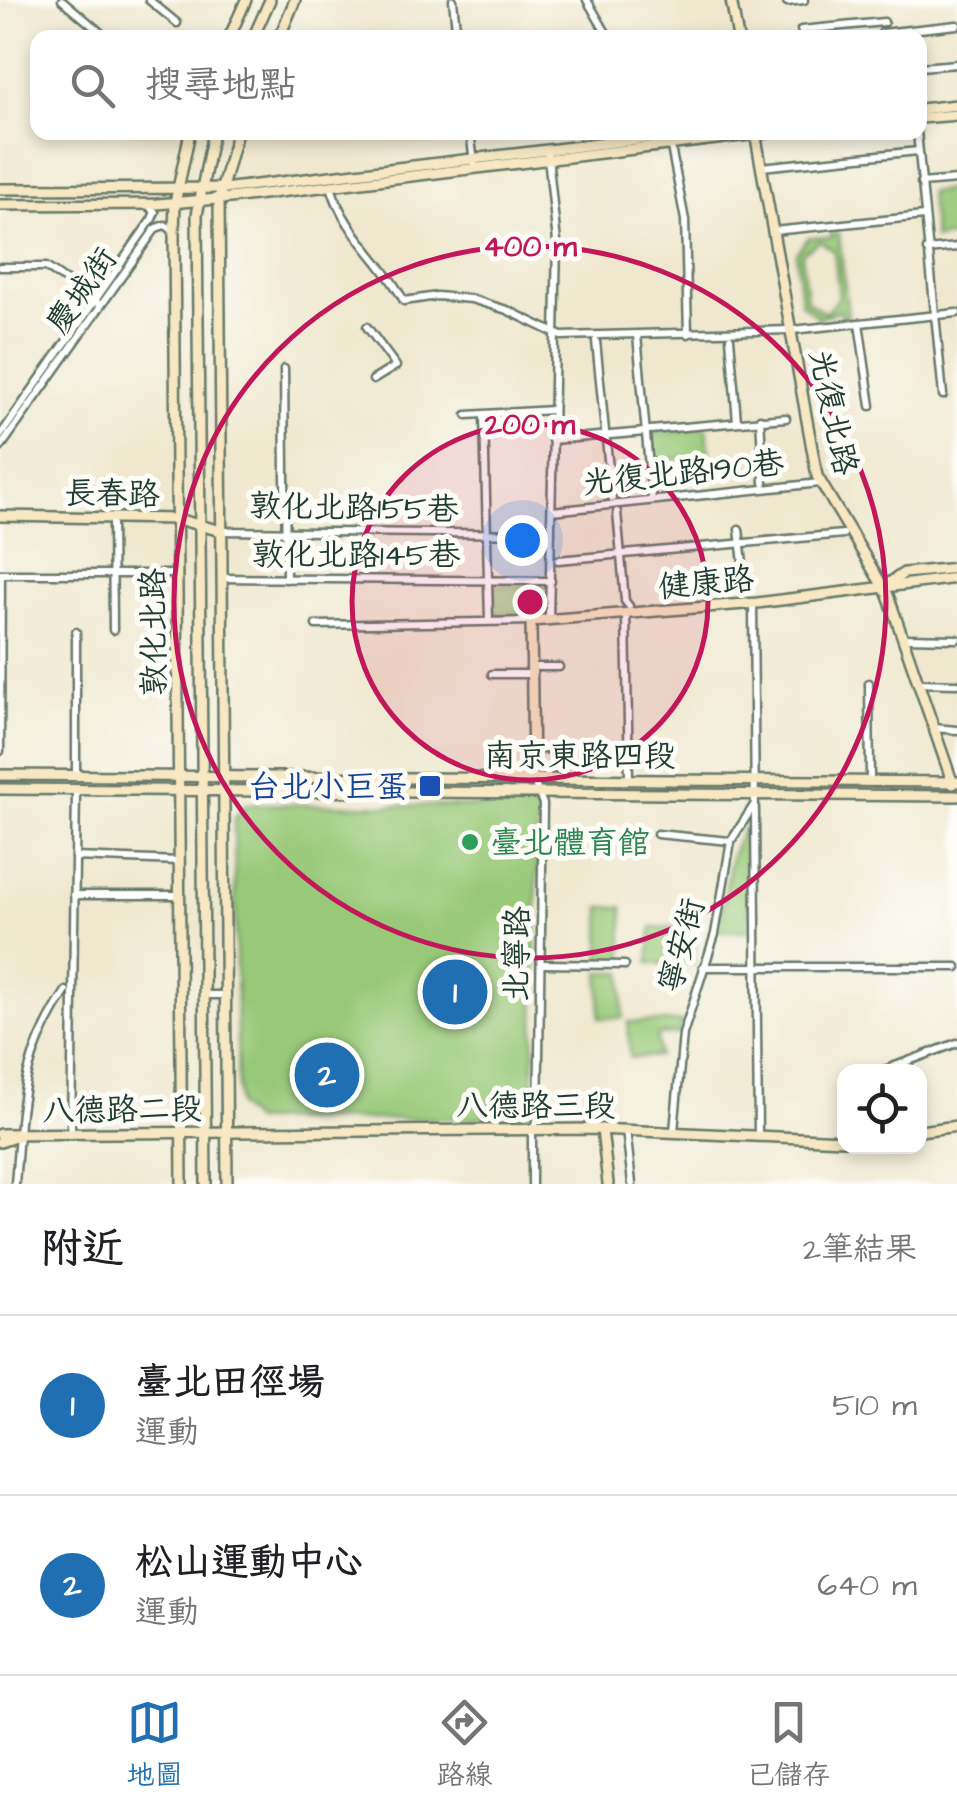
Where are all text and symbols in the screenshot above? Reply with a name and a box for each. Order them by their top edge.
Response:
search box [30,30,927,140]
icon: search [65,58,120,113]
text: 搜尋地點 [145,60,297,112]
text: 400 m [483,226,577,268]
street label: 慶城街 [36,239,128,343]
street label: 光復北路 [797,345,868,480]
text: 200 m [484,404,576,446]
street label: 光復北路190巷 [580,441,786,506]
street label: 長春路 [64,471,160,518]
street label: 敦化北路155巷 [249,484,459,533]
your location [497,515,548,566]
street label: 敦化北路145巷 [252,533,460,578]
street label: 健康路 [656,557,756,610]
street label: 敦化北路 [131,568,178,696]
centre of rings [512,584,548,620]
street label: 南京東路四段 [484,734,676,779]
place label: 台北小巨蛋 [248,765,408,810]
marker: 台北小巨蛋 [417,773,443,799]
place label: 臺北體育館 [490,821,650,866]
marker: 臺北體育館 [459,831,481,853]
street label: 寧安街 [648,893,717,998]
street label: 北寧路 [494,906,541,1002]
pin: 1 [422,954,488,1030]
pin: 2 [294,1038,360,1112]
map controls [837,1064,927,1154]
button: locate [837,1064,927,1154]
street label: 八德路三段 [456,1084,616,1129]
street label: 八德路二段 [42,1087,202,1134]
text: 附近 [40,1221,124,1279]
text: 2筆結果 [803,1227,917,1272]
text: 臺北田徑場 [135,1357,325,1409]
text: 1 [70,1383,75,1428]
text: 510 m [832,1383,917,1428]
text: 運動 [135,1410,199,1455]
text: 松山運動中心 [135,1537,363,1589]
text: 2 [63,1563,82,1608]
text: 640 m [817,1563,917,1608]
text: 運動 [135,1590,199,1635]
tab: 地圖 [127,1695,183,1795]
tab: 路線 [436,1695,492,1795]
tab: 已儲存 [746,1695,830,1795]

